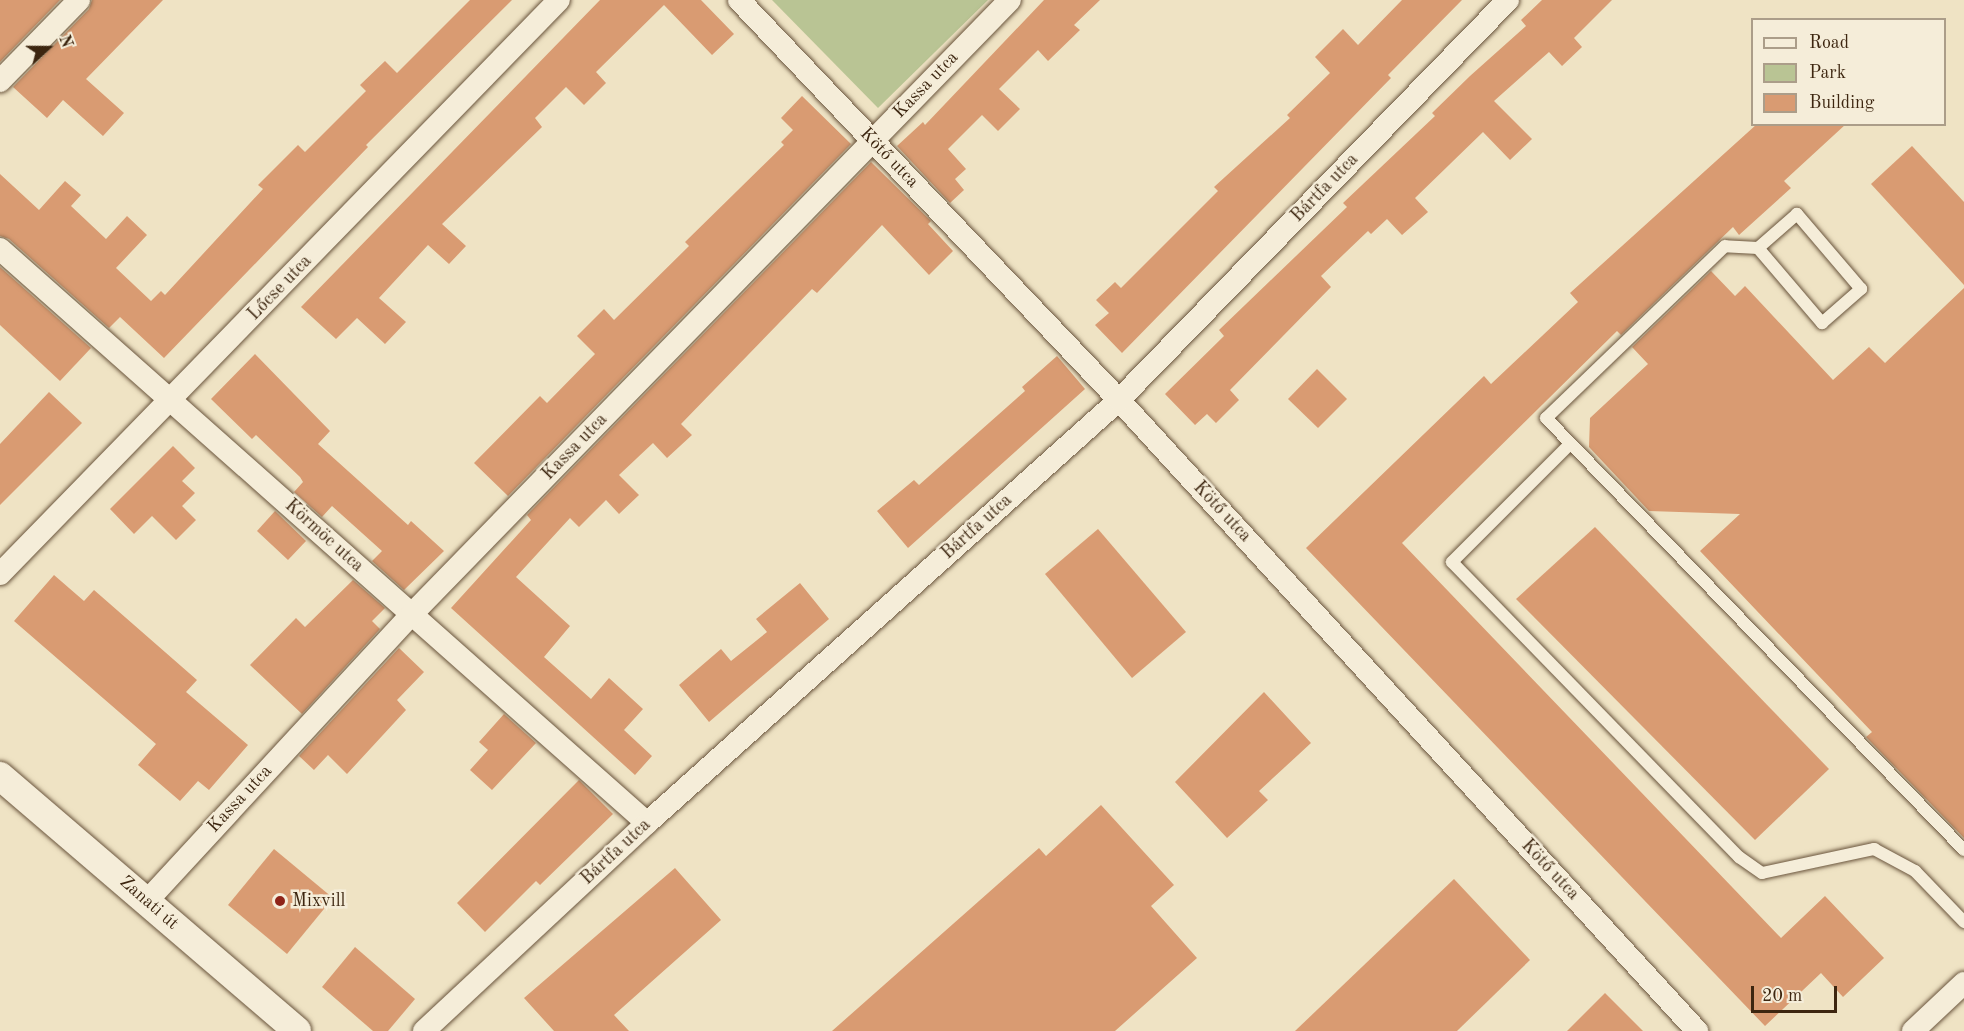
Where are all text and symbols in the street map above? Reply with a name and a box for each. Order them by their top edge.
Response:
north arrow [18,18,78,78]
legend [1751,18,1946,126]
text: N [55,33,74,50]
text: Road [1809,34,1849,52]
street label: Kassa utca [889,47,963,123]
text: Park [1809,64,1846,82]
text: Building [1809,94,1874,112]
street label: Kötő utca [855,123,923,193]
street label: Bártfa utca [1287,149,1363,227]
street label: Lőcse utca [244,251,316,325]
street label: Kassa utca [538,409,612,485]
street label: Kötő utca [1188,477,1256,547]
street label: Bártfa utca [937,490,1017,564]
street label: Körmöc utca [280,495,368,577]
street label: Kassa utca [203,761,277,837]
street label: Bártfa utca [577,814,655,890]
street label: Kötő utca [1516,835,1584,905]
street label: Zanati út [115,871,183,935]
place label: Mixvill [292,890,345,912]
marker: Mixvill [273,894,287,908]
scale bar [1754,974,1840,1012]
text: 20 m [1762,987,1802,1005]

